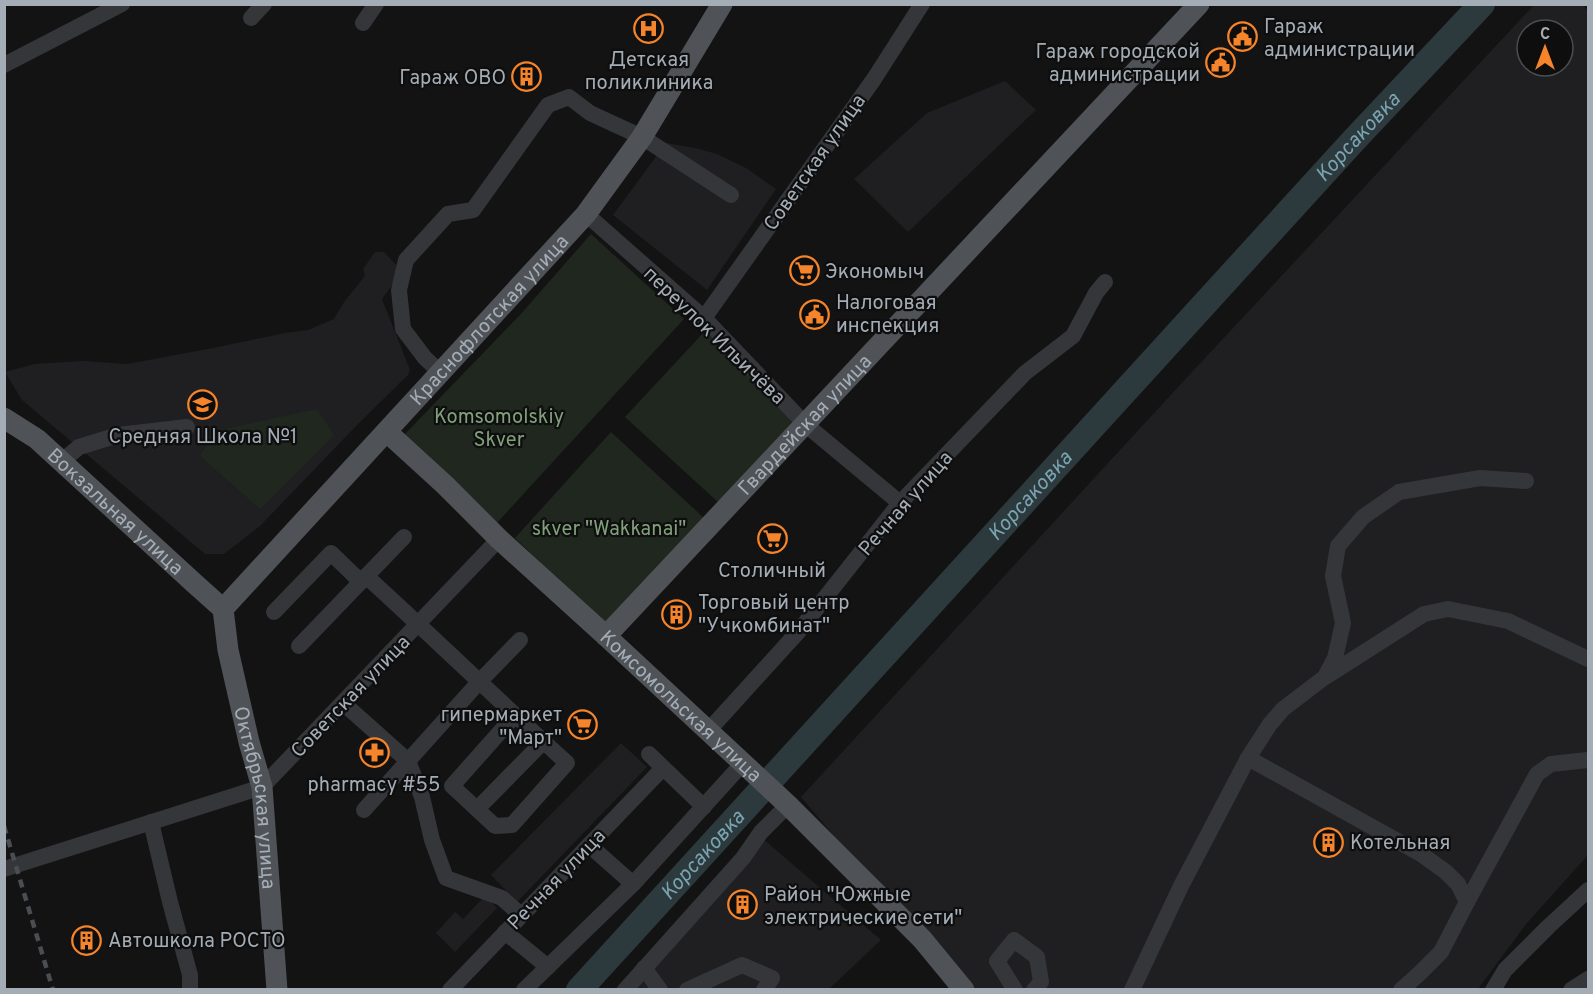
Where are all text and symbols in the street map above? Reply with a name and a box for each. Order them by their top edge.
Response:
hospital icon: Детская поликлиника [633,12,665,44]
place label: Гараж администрации [1264,15,1415,64]
north arrow [1515,18,1575,78]
public building icon: Гараж администрации [1227,21,1259,53]
text: С [1540,25,1550,45]
place label: Гараж городской администрации [1035,40,1200,89]
public building icon: Гараж городской администрации [1205,46,1237,78]
place label: Детская поликлиника [585,48,713,97]
building icon: Гараж ОВО [511,61,543,93]
place label: Гараж ОВО [399,66,506,92]
water label: Корсаковка [1310,87,1407,188]
street label: Советская улица [759,90,872,237]
street label: Краснофлотская улица [405,230,576,412]
supermarket icon: Экономыч [788,255,820,287]
place label: Экономыч [825,260,924,286]
street label: переулок Ильичёва [637,262,790,411]
place label: Налоговая инспекция [836,291,939,340]
public building icon: Налоговая инспекция [799,298,831,330]
street label: Гвардейская улица [733,350,879,502]
school or university icon: Средняя Школа №1 [187,389,219,421]
park label: Komsomolskiy Skver [434,405,564,454]
place label: Средняя Школа №1 [108,425,298,451]
street label: Вокзальная улица [41,444,188,582]
street label: Речная улица [854,446,959,562]
water label: Корсаковка [983,446,1079,548]
park label: skver "Wakkanai" [532,517,686,543]
supermarket icon: Столичный [756,523,788,555]
place label: Столичный [718,559,826,585]
place label: Торговый центр "Учкомбинат" [698,591,850,640]
building icon: Торговый центр "Учкомбинат" [661,598,693,630]
street label: Комсомольская улица [593,626,766,789]
street label: Советская улица [286,630,417,764]
place label: гипермаркет "Март" [441,703,562,752]
street label: Октябрьская улица [226,704,280,890]
supermarket icon: гипермаркет "Март" [567,709,599,741]
pharmacy icon: pharmacy #55 [358,737,390,769]
place label: pharmacy #55 [308,773,440,799]
water label: Корсаковка [655,805,752,907]
street label: Речная улица [503,824,612,937]
building icon: Котельная [1313,826,1345,858]
place label: Котельная [1350,831,1450,857]
place label: Район "Южные электрические сети" [764,883,962,932]
building icon: Район "Южные электрические сети" [727,889,759,921]
building icon: Автошкола РОСТО [71,924,103,956]
place label: Автошкола РОСТО [108,929,286,955]

